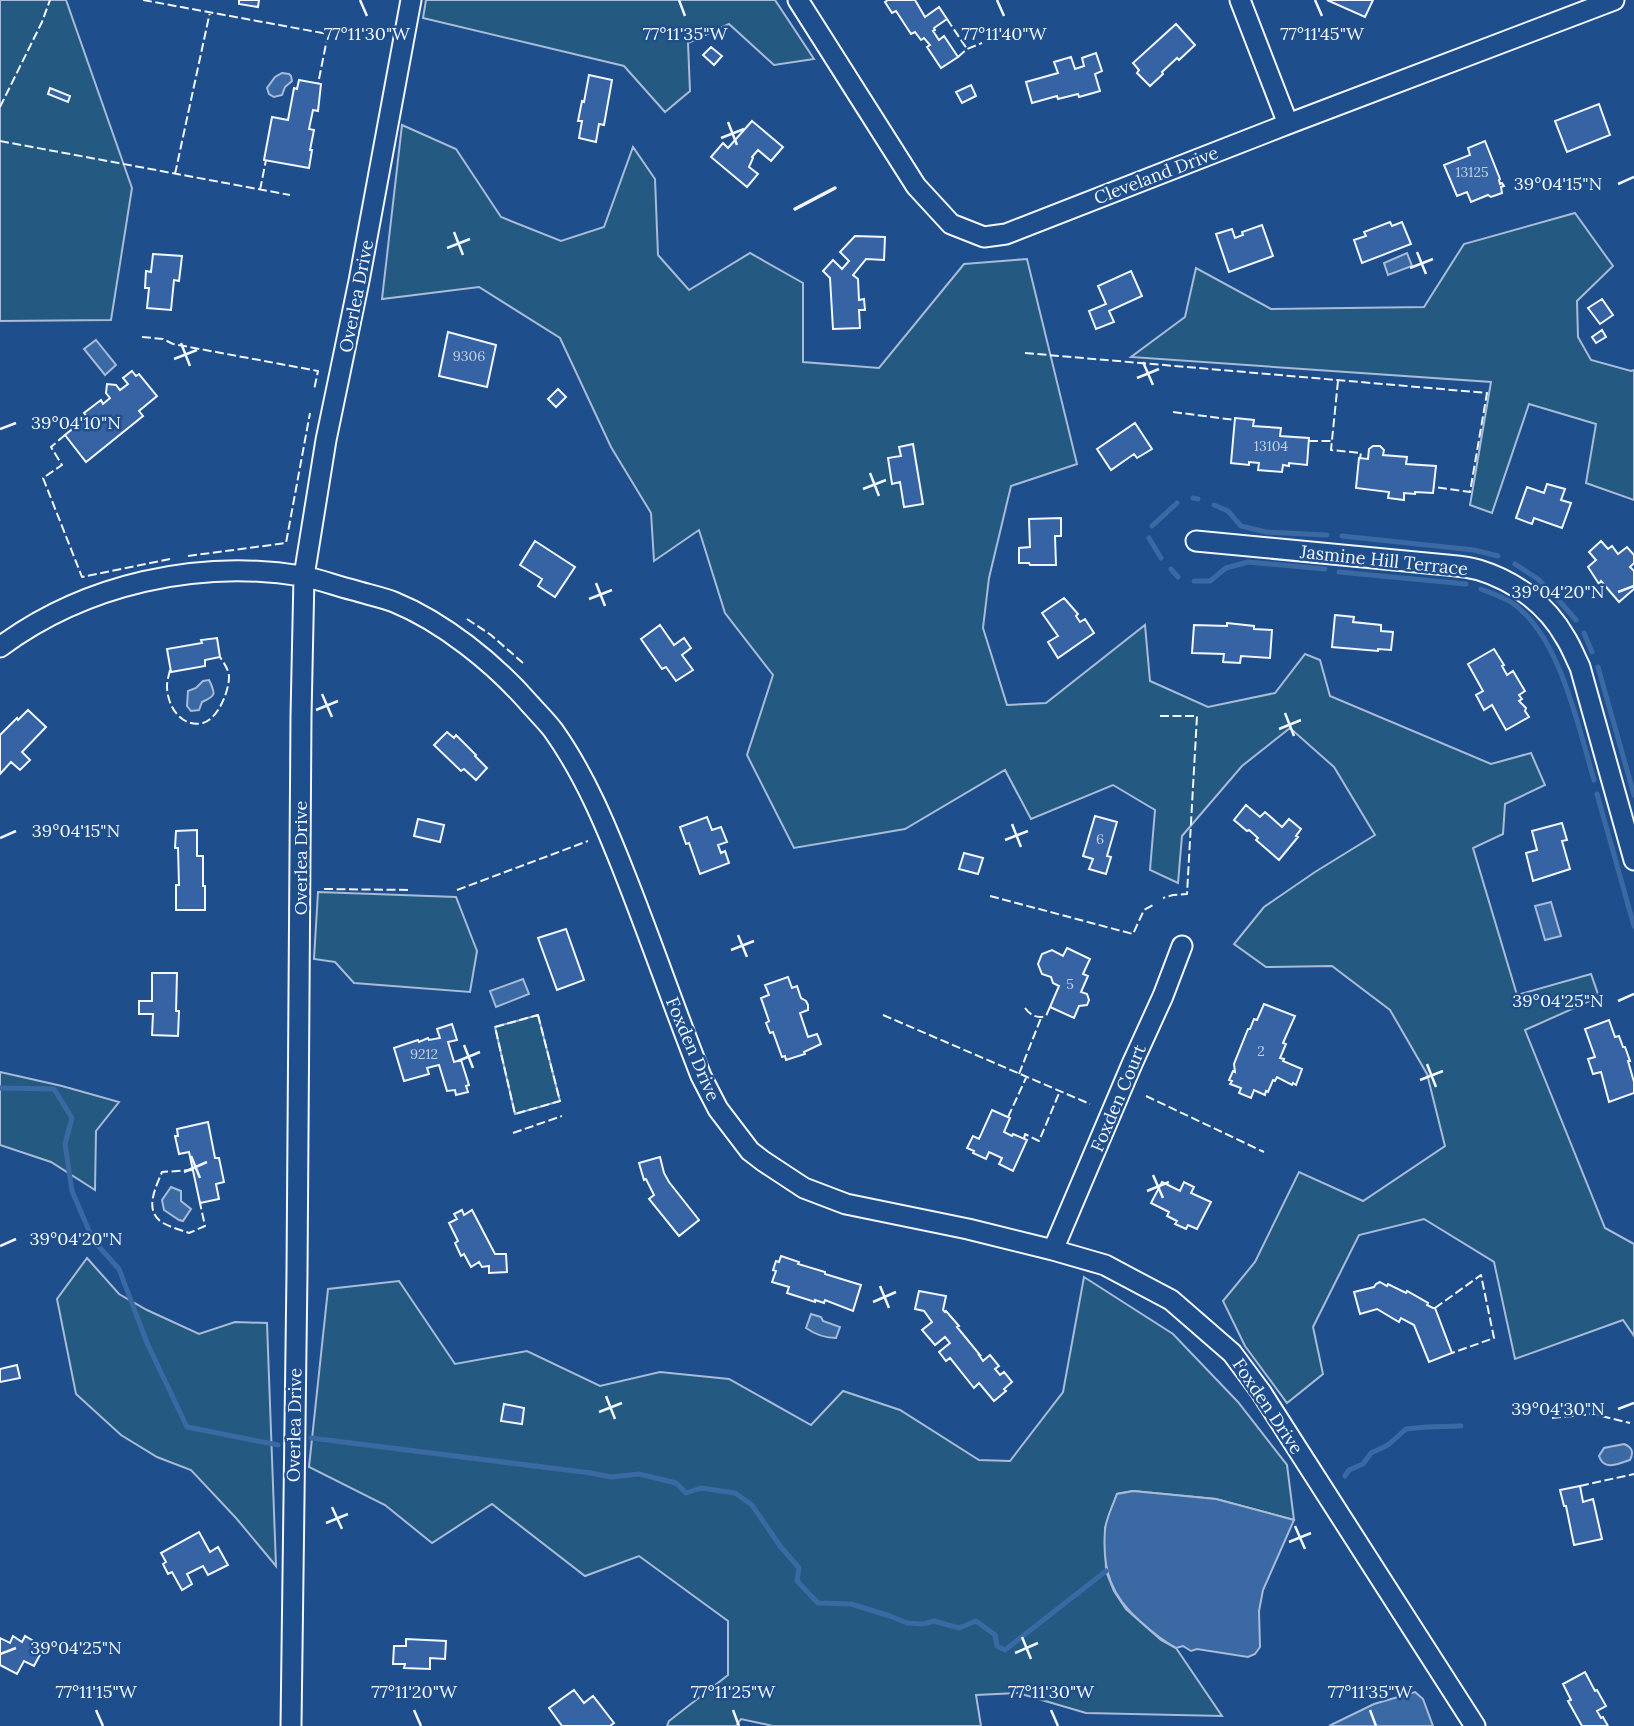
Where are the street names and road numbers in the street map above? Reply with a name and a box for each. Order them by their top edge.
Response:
street label: Cleveland Drive [1090,141,1222,209]
street label: Overlea Drive [334,237,378,354]
street label: Jasmine Hill Terrace [1298,540,1469,580]
street label: Overlea Drive [289,801,312,915]
street label: Foxden Drive [661,994,725,1105]
street label: Foxden Court [1085,1041,1151,1155]
street label: Foxden Drive [1228,1354,1309,1459]
street label: Overlea Drive [282,1367,307,1482]

